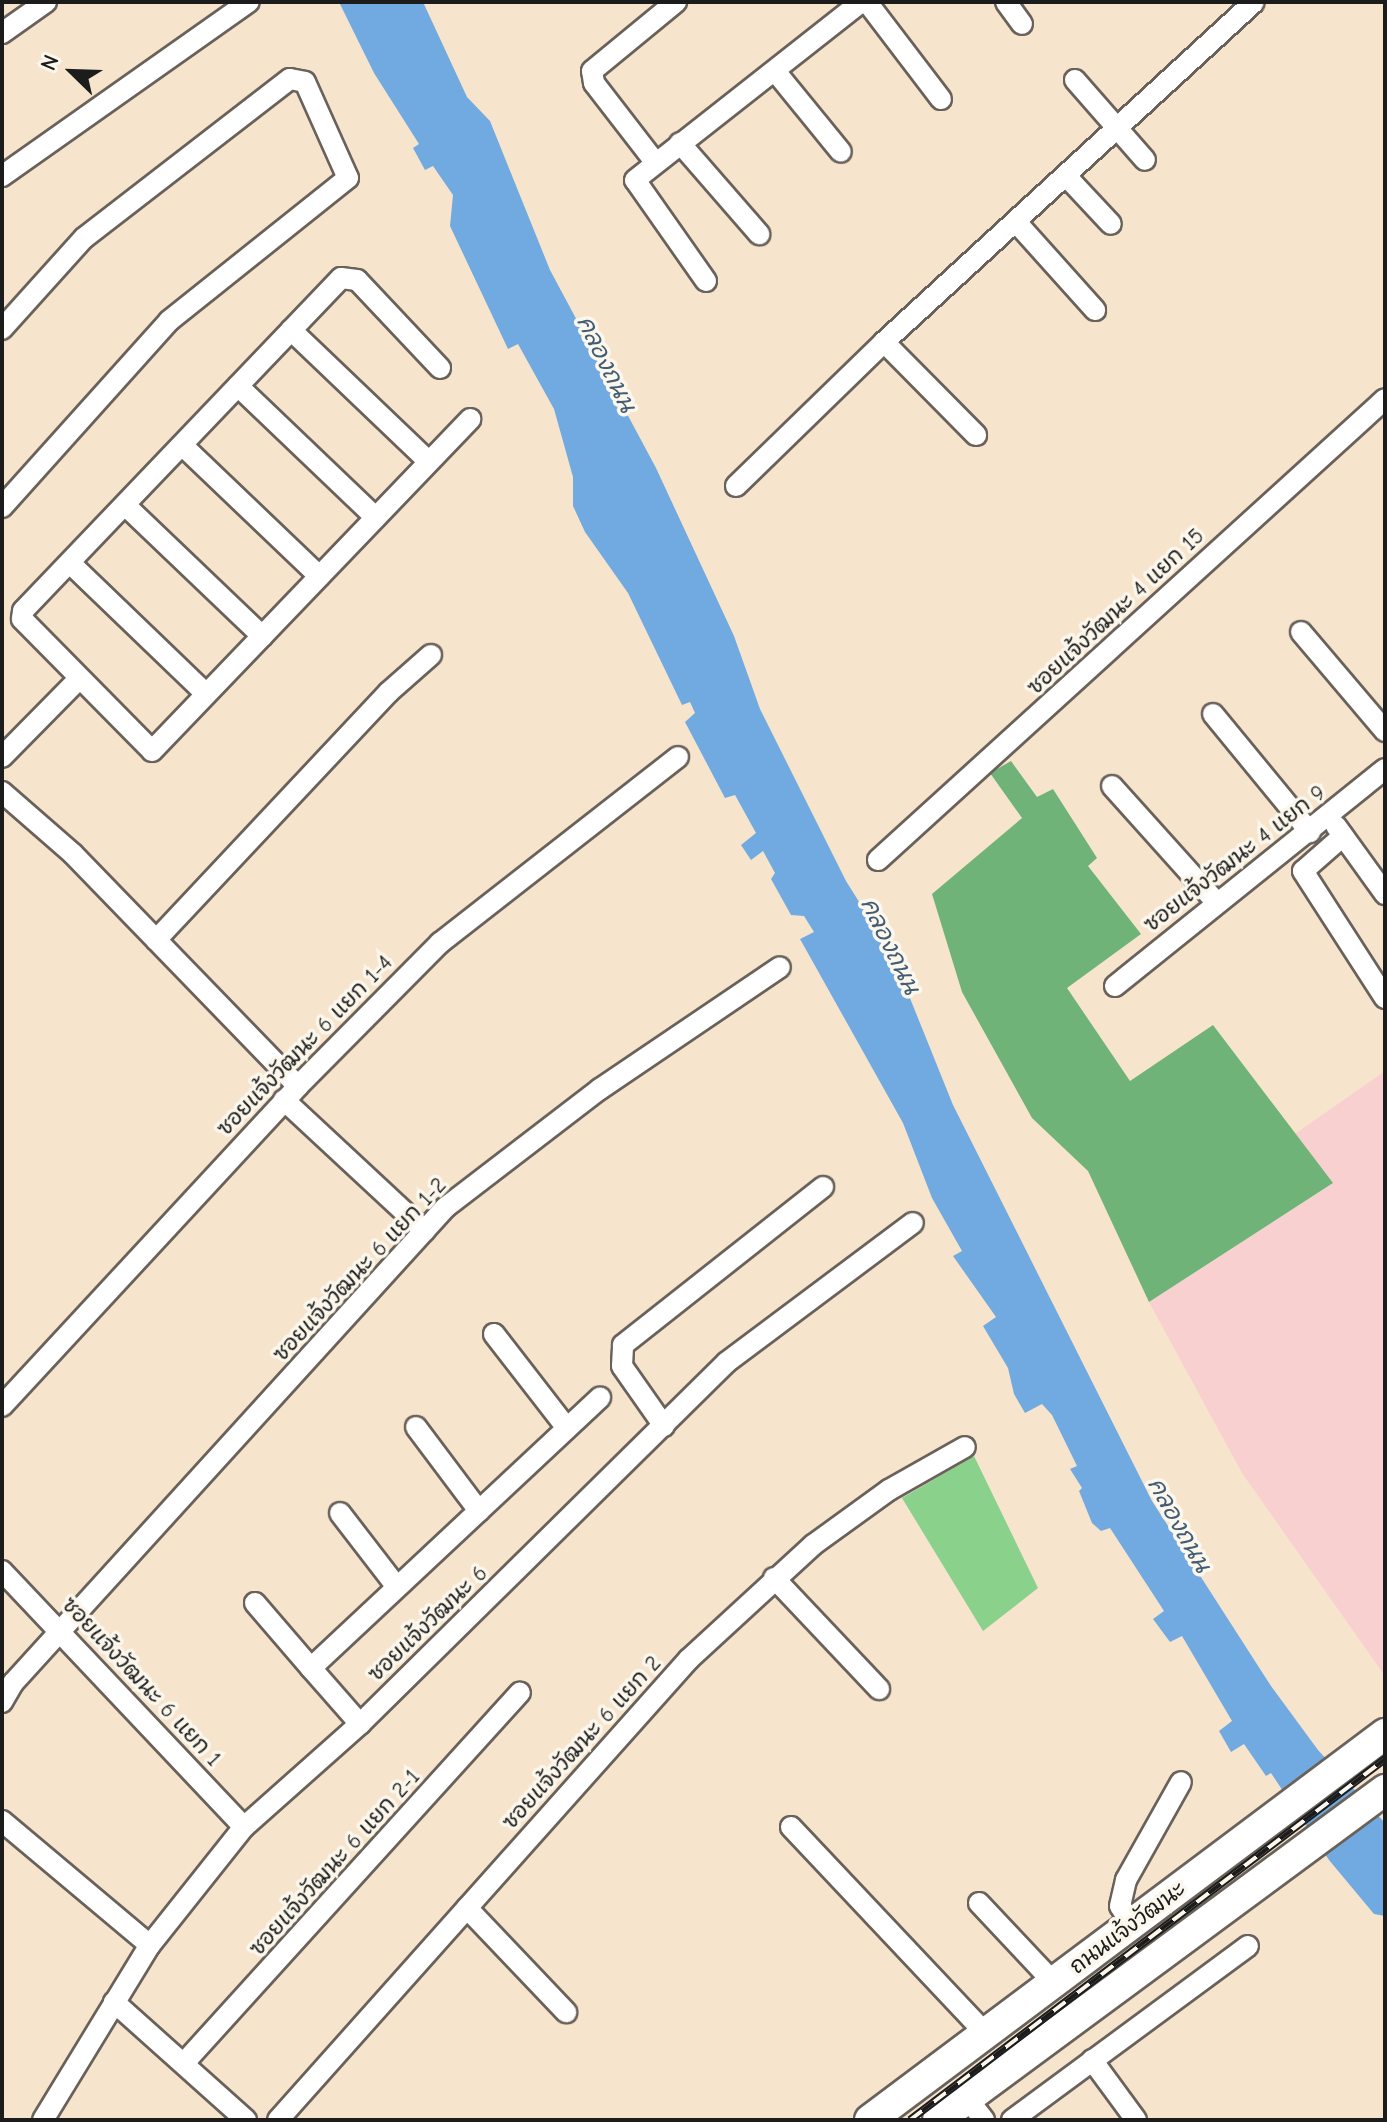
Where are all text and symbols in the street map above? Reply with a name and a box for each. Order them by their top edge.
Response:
north arrow [32,32,112,112]
text: N [35,51,65,74]
water label: คลองถนน [570,311,642,417]
street label: ซอยแจ้งวัฒนะ 4 แยก 15 [1022,523,1210,701]
street label: ซอยแจ้งวัฒนะ 4 แยก 9 [1139,780,1331,938]
water label: คลองถนน [854,893,926,999]
street label: ซอยแจ้งวัฒนะ 6 แยก 1-4 [212,950,398,1142]
street label: ซอยแจ้งวัฒนะ 6 แยก 1-2 [268,1173,452,1367]
water label: คลองถนน [1141,1473,1217,1577]
street label: ซอยแจ้งวัฒนะ 6 [363,1560,493,1688]
street label: ซอยแจ้งวัฒนะ 6 แยก 1 [56,1592,226,1772]
street label: ซอยแจ้งวัฒนะ 6 แยก 2 [497,1651,667,1835]
street label: ซอยแจ้งวัฒนะ 6 แยก 2-1 [244,1764,426,1962]
street label: ถนนแจ้งวัฒนะ [1065,1876,1191,1980]

